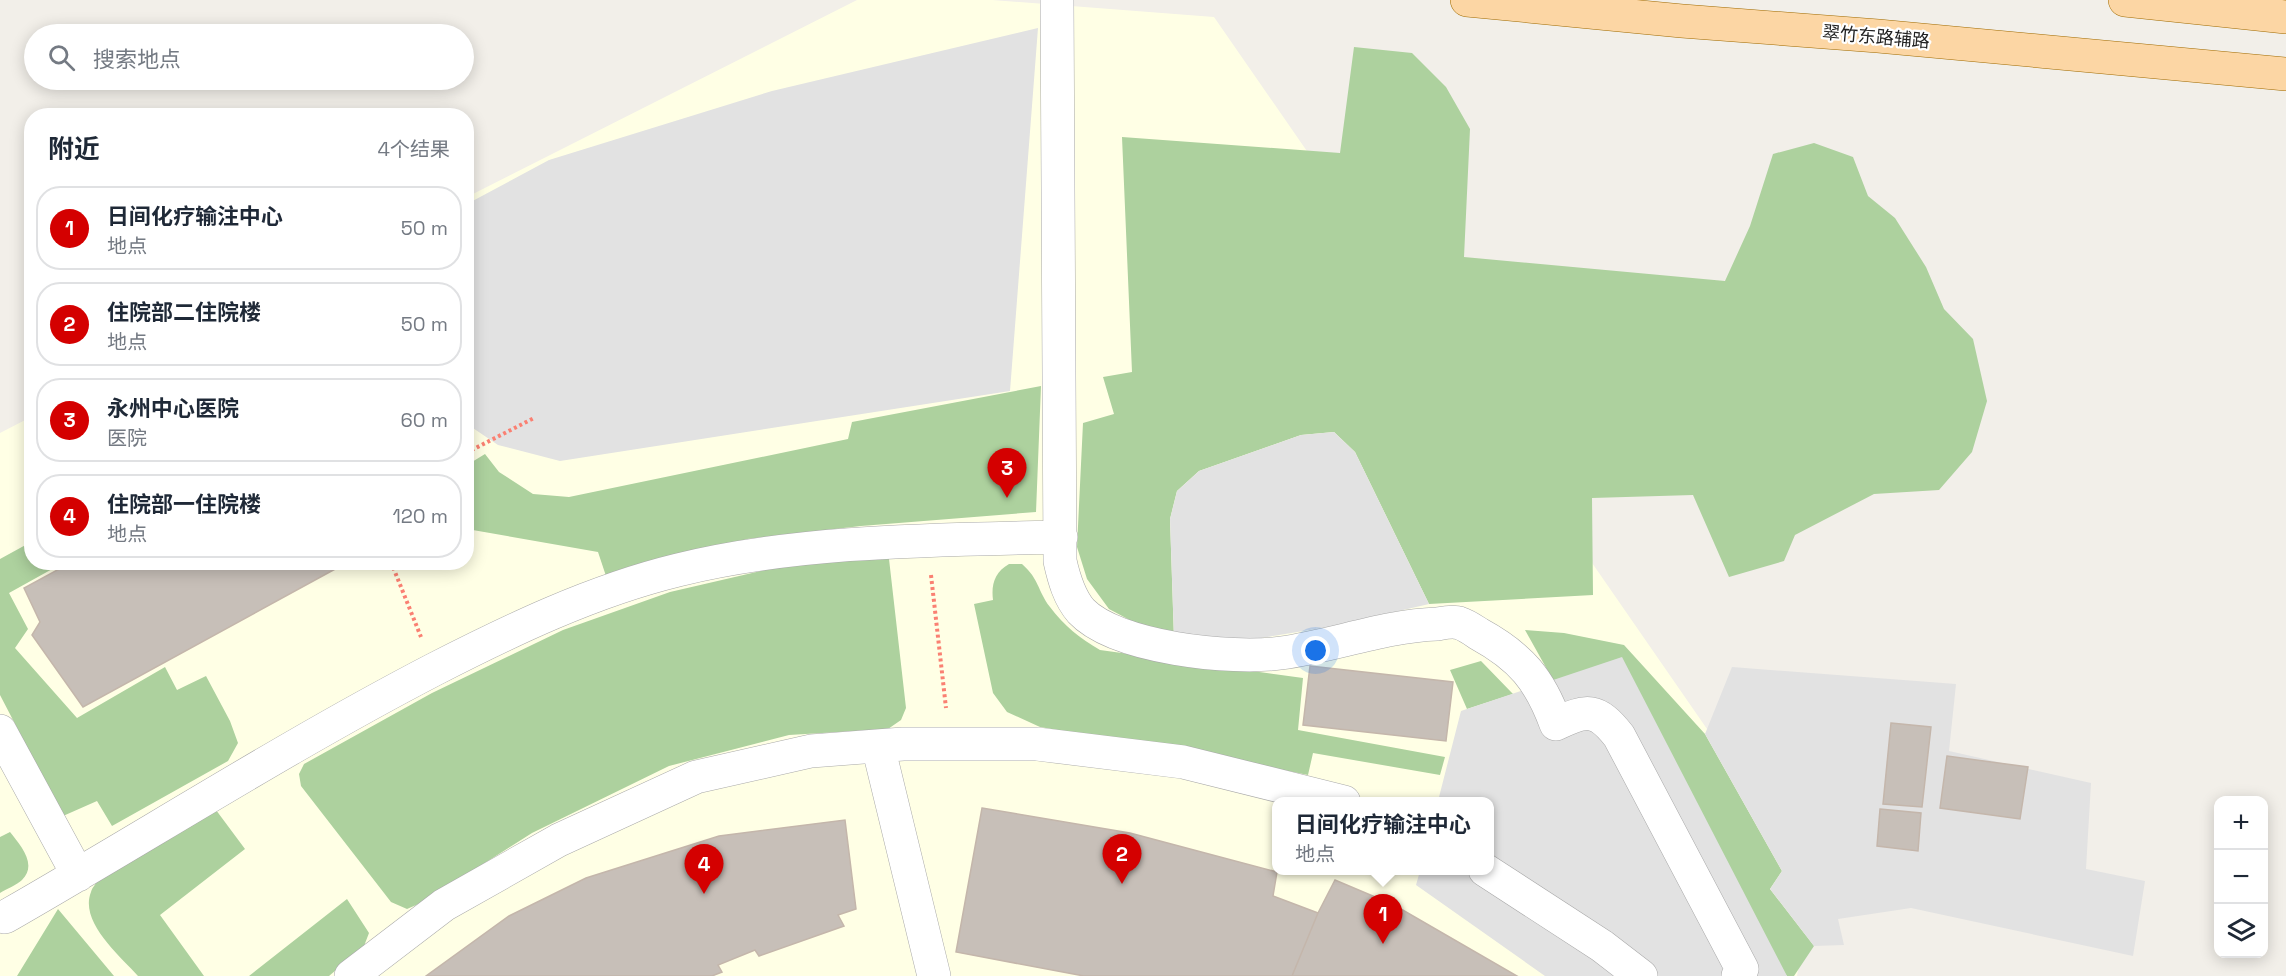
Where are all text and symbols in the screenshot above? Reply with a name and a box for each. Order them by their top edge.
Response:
street label: 翠竹东路辅路 [1821,20,1931,53]
search box [24,24,474,90]
icon: search [45,41,78,74]
text: 搜索地点 [93,45,181,73]
text: 附近 [48,132,100,166]
text: 4个结果 [378,136,450,162]
text: 日间化疗输注中心 [107,202,283,230]
text: 1 [65,215,74,241]
text: 50 m [401,215,448,241]
text: 地点 [107,233,147,259]
text: 住院部二住院楼 [107,298,261,326]
text: 2 [64,311,75,337]
text: 50 m [401,311,448,337]
text: 地点 [107,329,147,355]
text: 永州中心医院 [107,394,239,422]
text: 3 [63,407,76,433]
text: 60 m [401,407,448,433]
text: 医院 [107,425,147,451]
pin: 3 [988,448,1026,498]
text: 住院部一住院楼 [107,490,261,518]
text: 4 [63,503,76,529]
text: 120 m [392,503,448,529]
text: 地点 [107,521,147,547]
your location [1301,636,1330,665]
map controls [2214,796,2268,958]
button: + [2214,796,2268,850]
popup [1272,797,1494,875]
text: 日间化疗输注中心 [1295,810,1471,838]
pin: 2 [1102,834,1142,884]
text: 地点 [1295,841,1335,867]
pin: 4 [684,844,724,894]
button: − [2214,850,2268,904]
pin: 1 [1364,894,1402,944]
button: layers [2214,904,2268,958]

